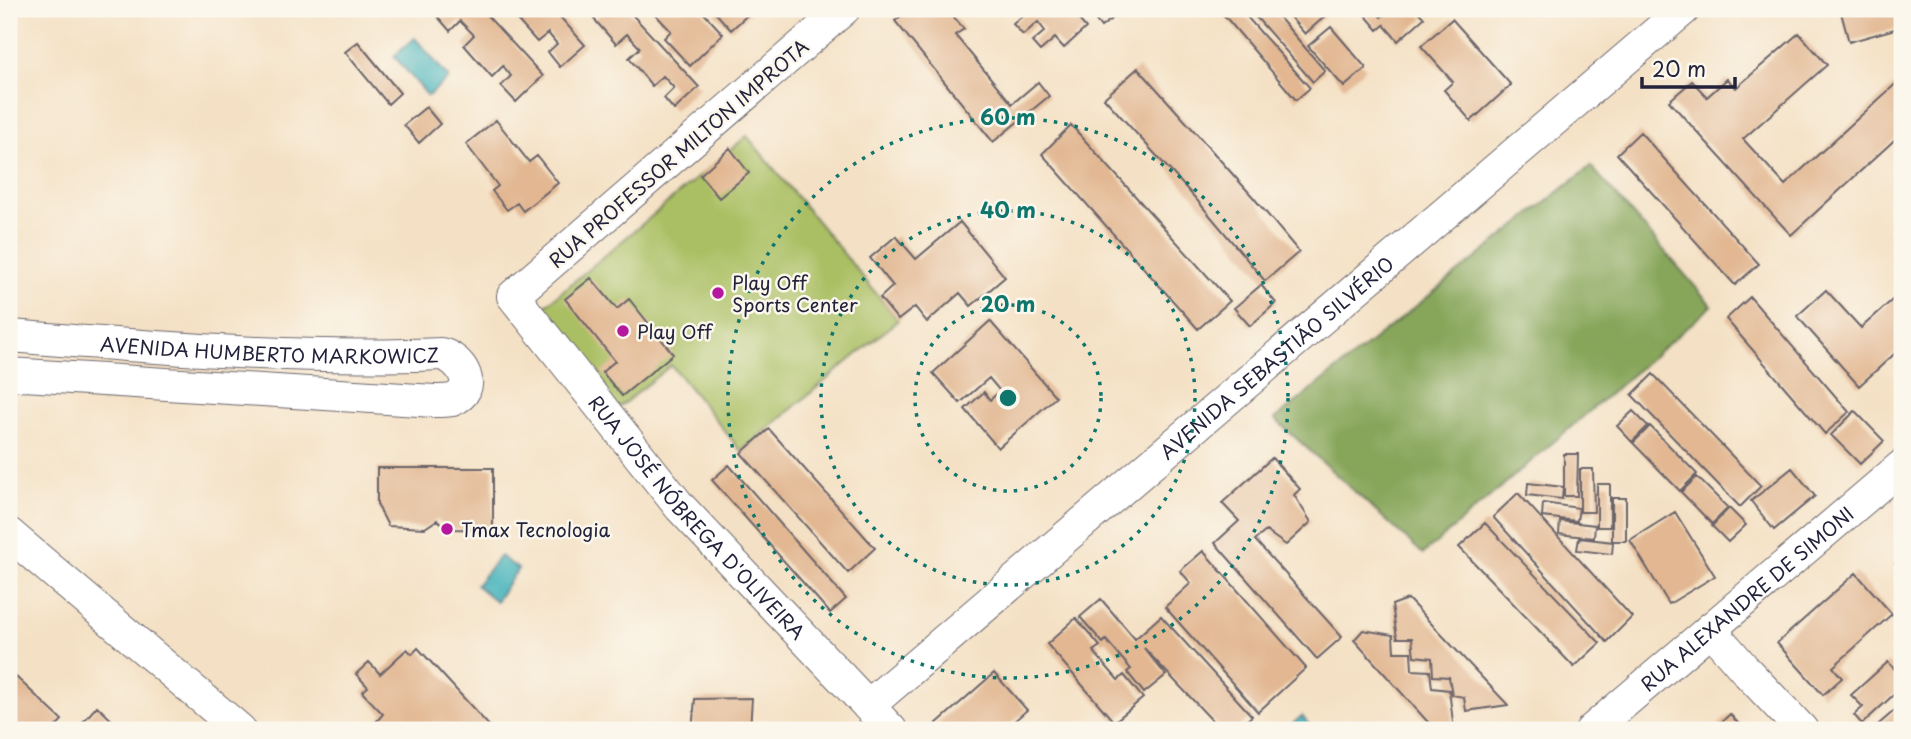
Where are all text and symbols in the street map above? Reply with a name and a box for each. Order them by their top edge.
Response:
street label: RUA PROFESSOR MILTON IMPROTA [542,32,814,274]
scale bar [1642,46,1734,90]
text: 20 m [1652,52,1706,84]
text: 60 m [980,100,1036,132]
text: 40 m [980,193,1036,225]
street label: AVENIDA SEBASTIÃO SILVÉRIO [1153,249,1399,465]
place label: Play Off Sports Center [732,268,858,318]
marker: Play Off Sports Center [710,285,726,301]
text: 20 m [981,287,1035,319]
place label: Play Off [637,317,714,345]
marker: Play Off [615,323,631,339]
street label: AVENIDA HUMBERTO MARKOWICZ [99,329,439,370]
centre of rings [996,386,1020,410]
street label: RUA JOSÉ NÓBREGA D'OLIVEIRA [582,389,812,645]
street label: RUA ALEXANDRE DE SIMONI [1634,500,1859,697]
place label: Tmax Tecnologia [461,515,611,543]
marker: Tmax Tecnologia [439,521,455,537]

